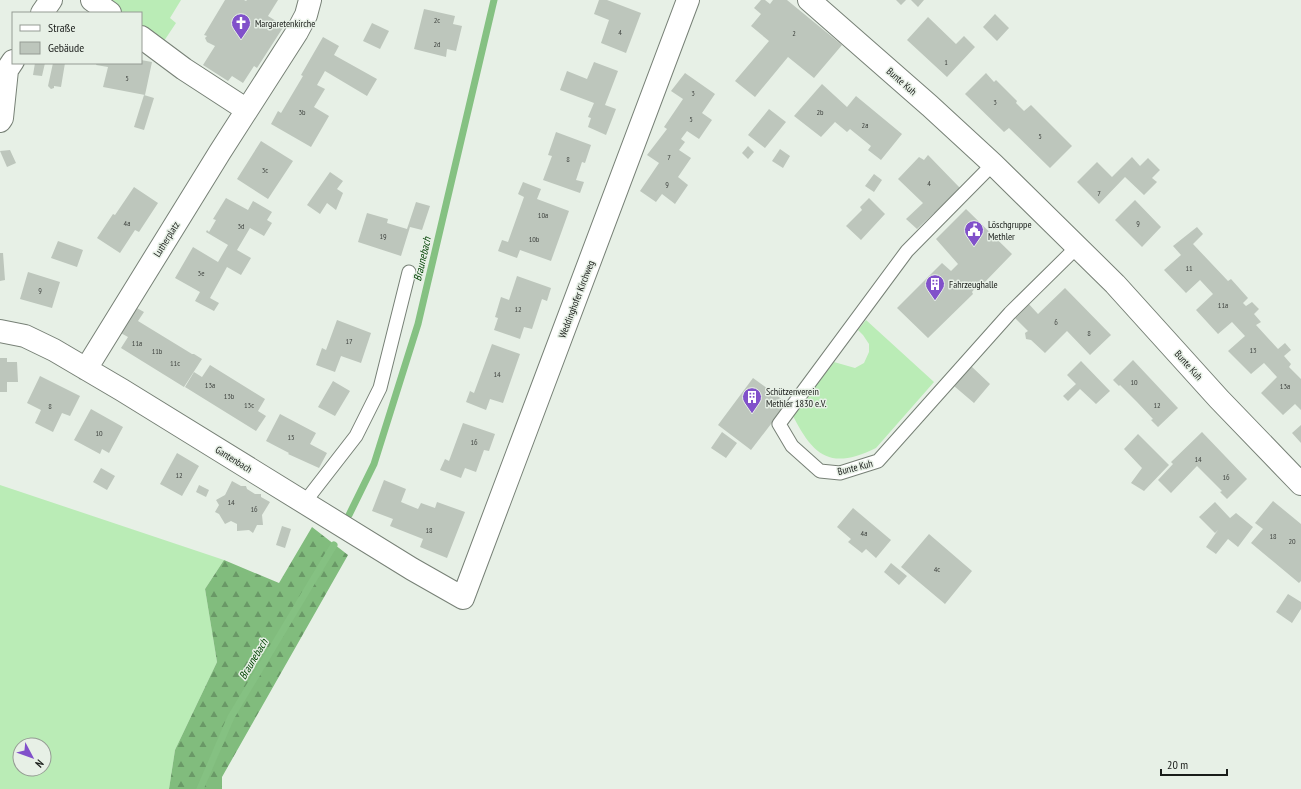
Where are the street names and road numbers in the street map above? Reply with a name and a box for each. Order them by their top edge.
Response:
street label: Bunte Kuh [884,65,919,98]
street label: Lutherplatz [150,219,183,259]
street label: Weddinghofer Kirchweg [556,259,597,340]
street label: Bunte Kuh [1172,348,1205,383]
street label: Gantenbach [213,443,254,476]
street label: Bunte Kuh [836,457,874,478]

